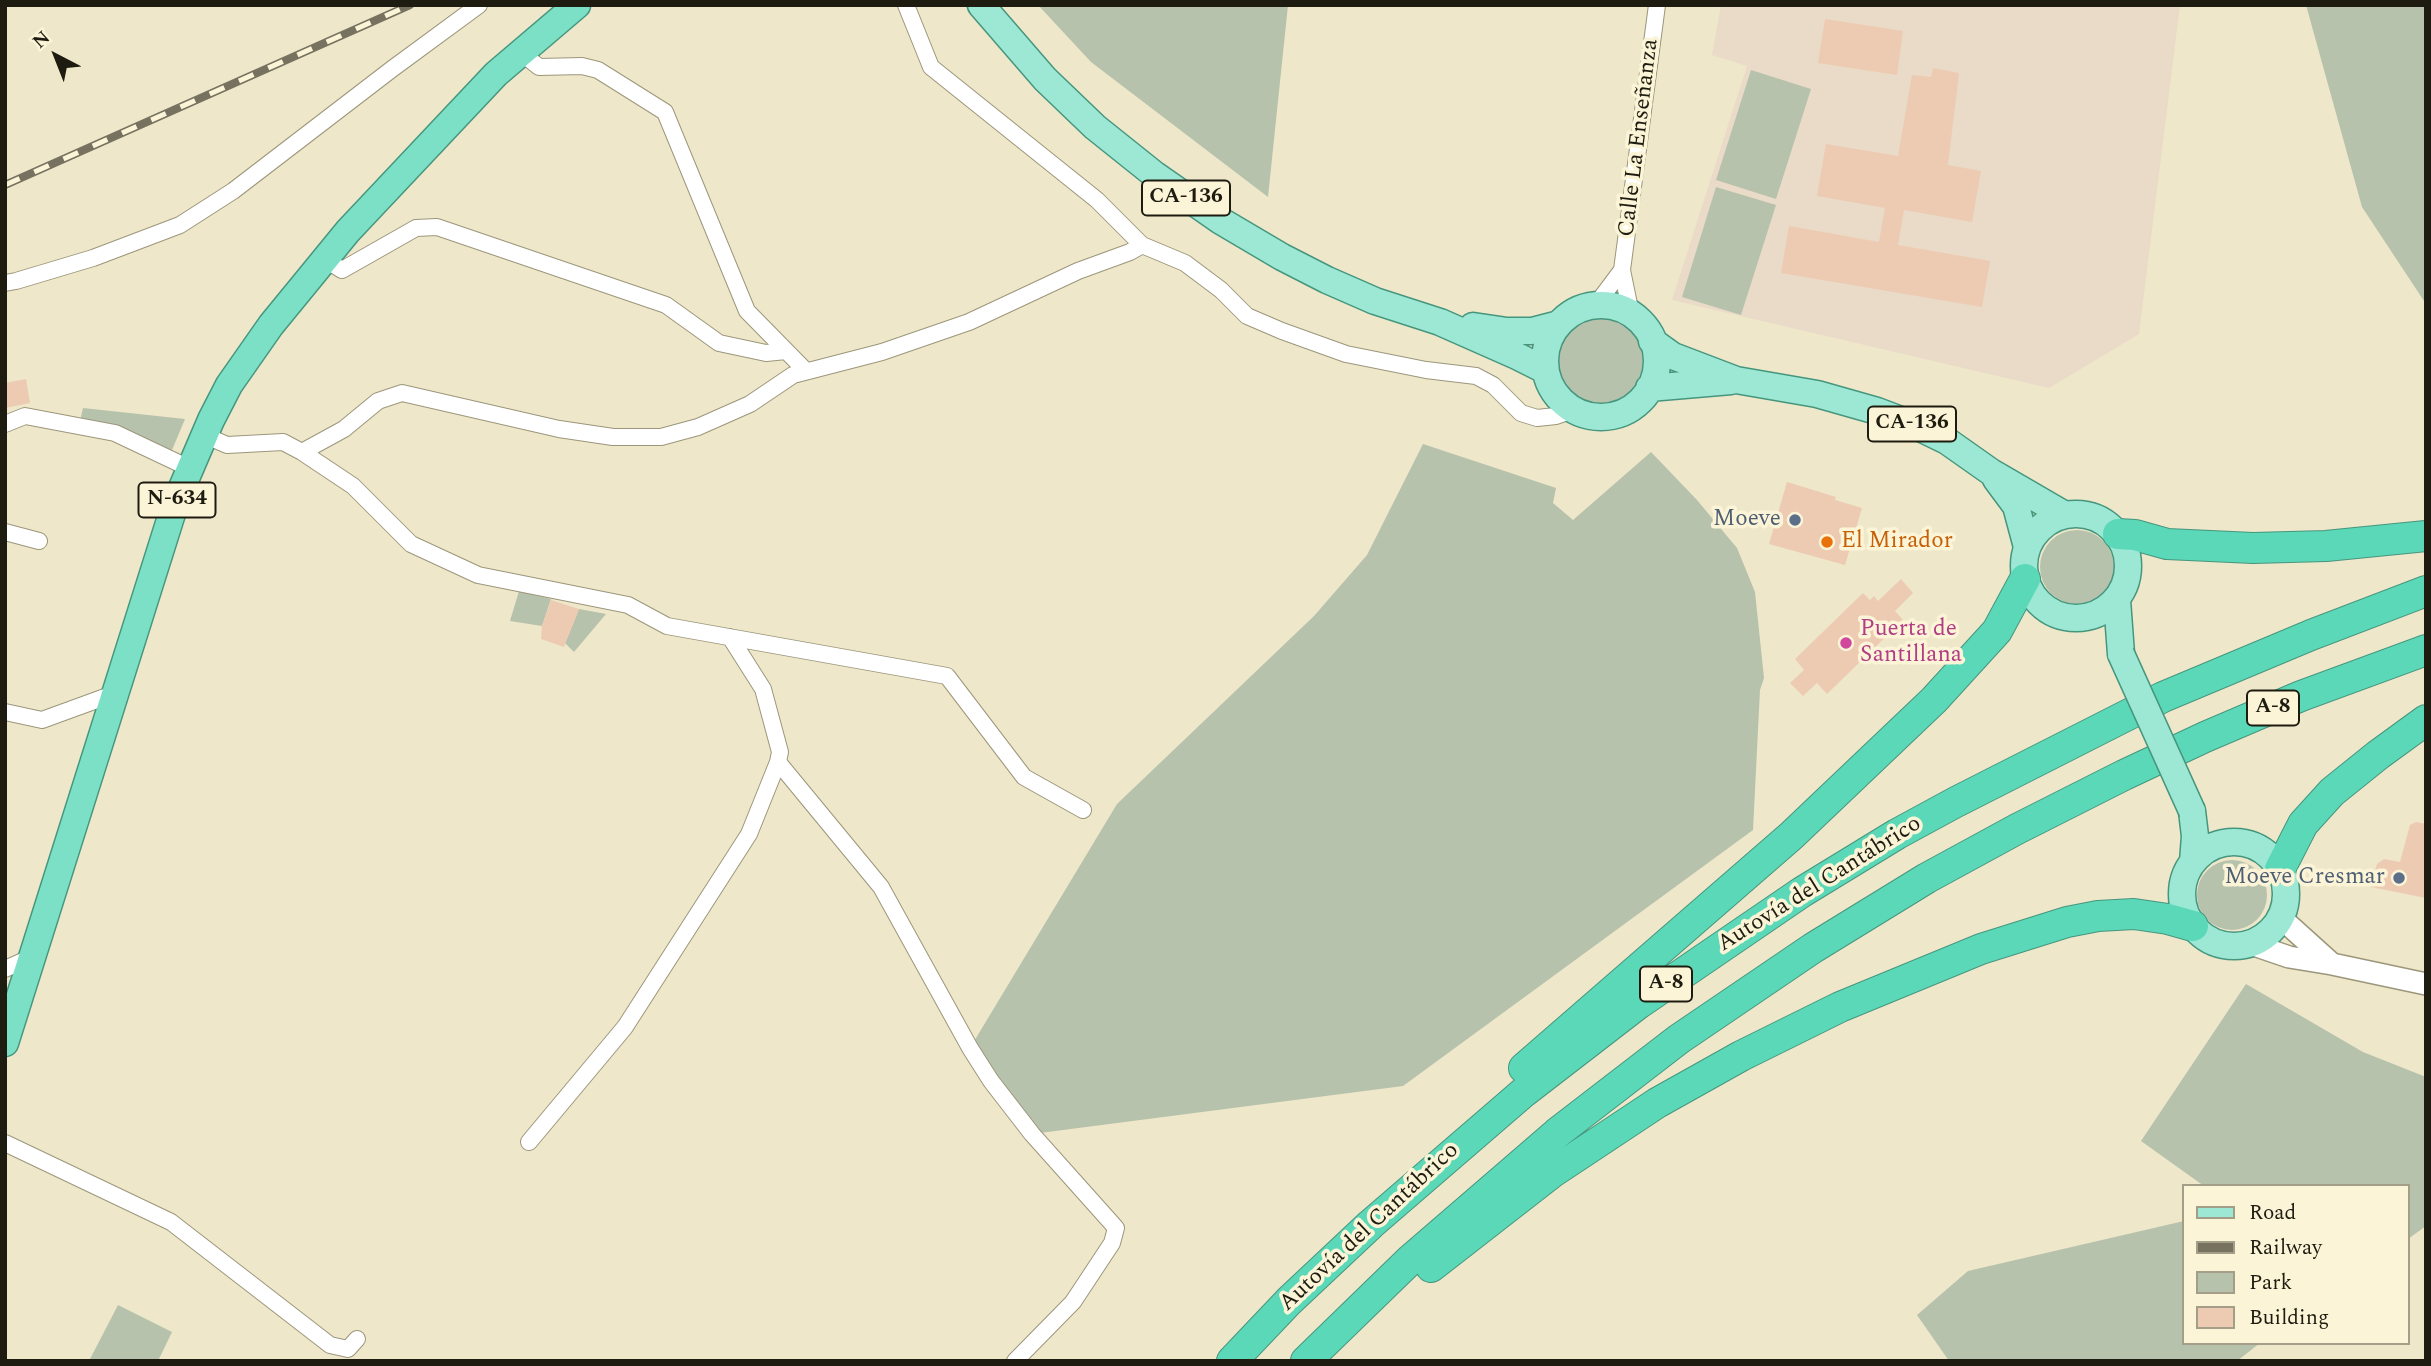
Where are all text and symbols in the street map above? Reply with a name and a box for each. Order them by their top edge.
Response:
north arrow [21,21,91,91]
text: N [26,24,57,56]
street label: Calle La Enseñanza [1614,37,1666,239]
road number: CA-136 [1142,180,1230,216]
road number: CA-136 [1868,406,1956,442]
road number: N-634 [138,482,216,518]
place label: Moeve [1713,506,1781,534]
marker: Moeve [1787,512,1803,528]
place label: El Mirador [1841,528,1953,556]
marker: El Mirador [1819,534,1835,550]
place label: Puerta de Santillana [1860,616,1962,670]
marker: Puerta de Santillana [1838,635,1854,651]
road number: A-8 [2247,690,2299,726]
street label: Autovía del Cantábrico [1713,811,1927,959]
place label: Moeve Cresmar [2224,864,2385,892]
marker: Moeve Cresmar [2391,870,2407,886]
road number: A-8 [1640,967,1692,1002]
street label: Autovía del Cantábrico [1275,1138,1465,1318]
legend [2182,1184,2410,1345]
text: Road [2249,1197,2296,1229]
text: Railway [2249,1232,2322,1264]
text: Park [2249,1267,2292,1299]
text: Building [2249,1302,2329,1334]

